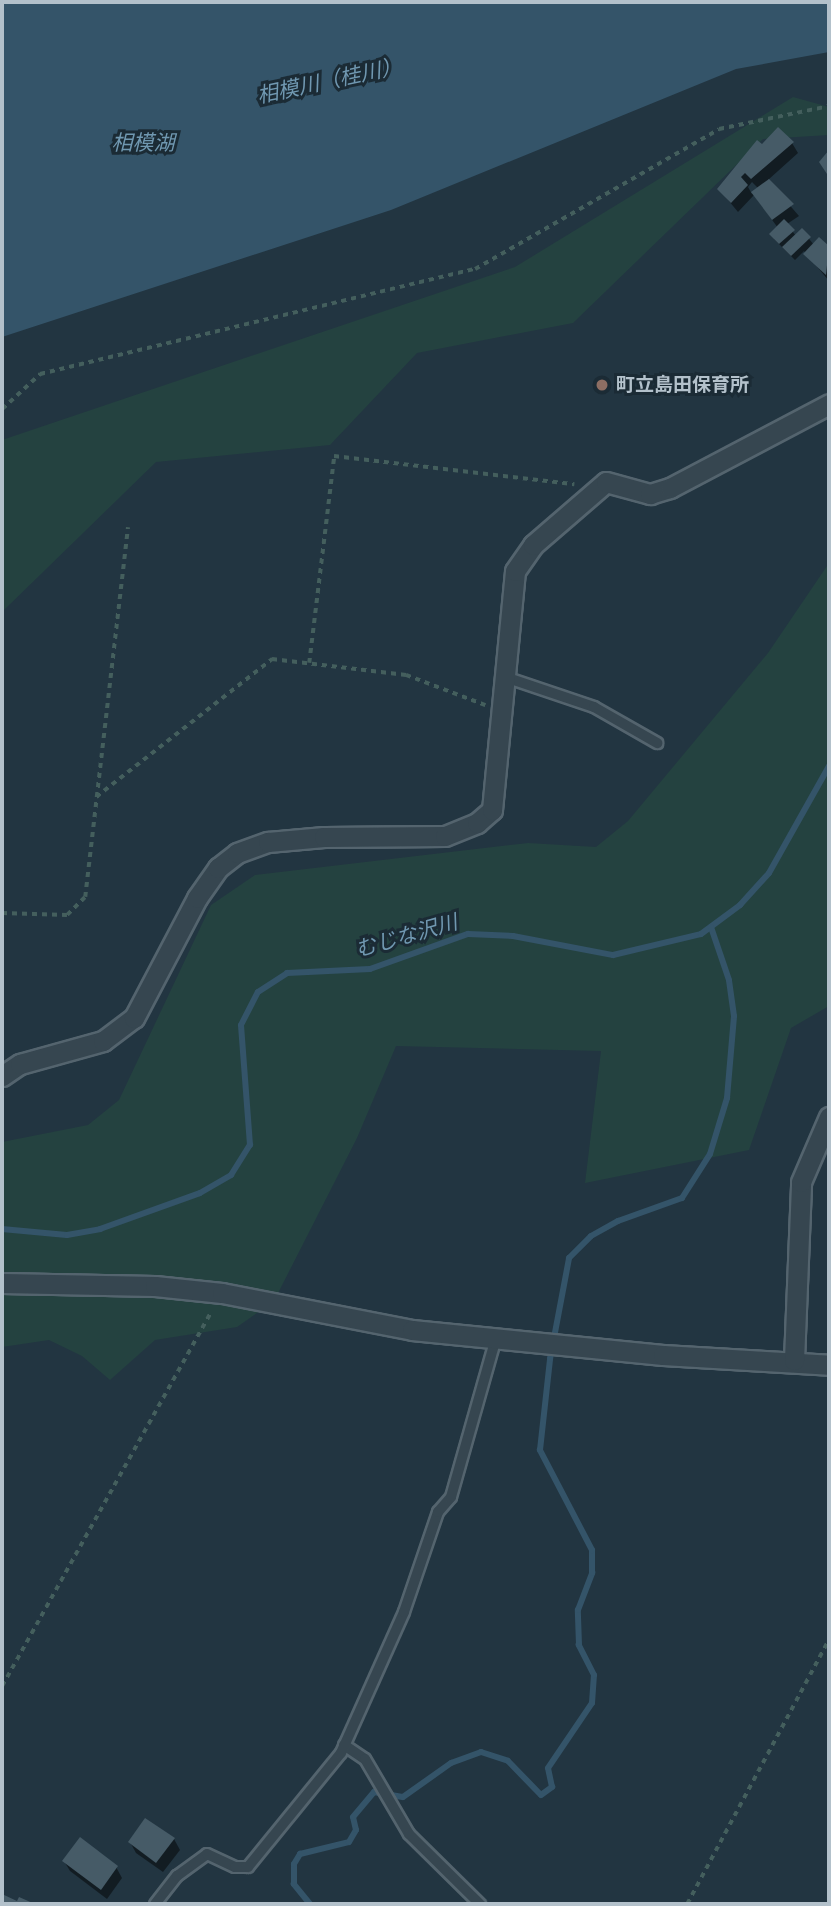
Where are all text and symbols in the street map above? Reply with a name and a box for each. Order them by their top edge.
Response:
water label: 相模川（桂川） [254,52,404,108]
water label: 相模湖 [112,129,174,155]
place label: 町立島田保育所 [616,374,749,396]
marker: 町立島田保育所 [594,377,610,393]
water label: むじな沢川 [352,908,460,962]

